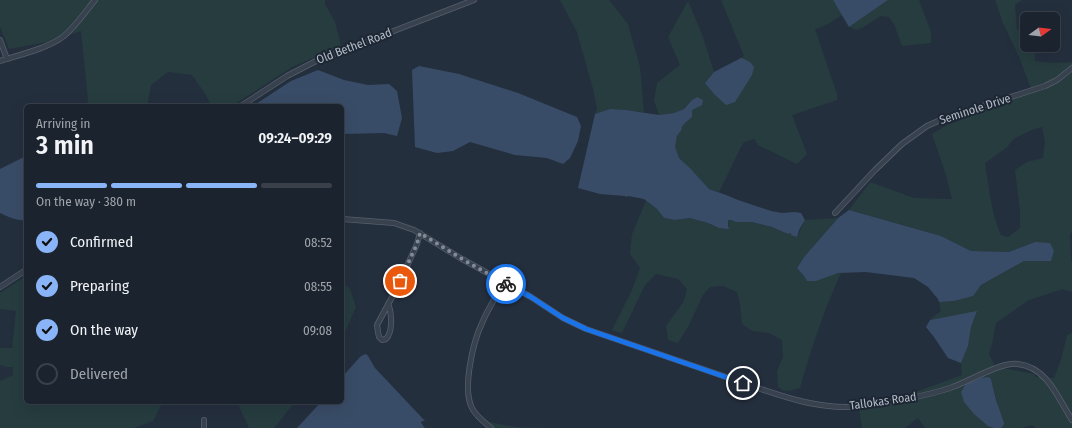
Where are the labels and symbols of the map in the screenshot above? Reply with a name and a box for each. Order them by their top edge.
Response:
north arrow [1020,12,1060,52]
street label: Old Bethel Road [314,25,394,67]
street label: Seminole Drive [938,91,1012,127]
pin [383,264,417,298]
courier [486,264,526,304]
pin [726,366,760,400]
street label: Tallokas Road [849,389,917,413]

